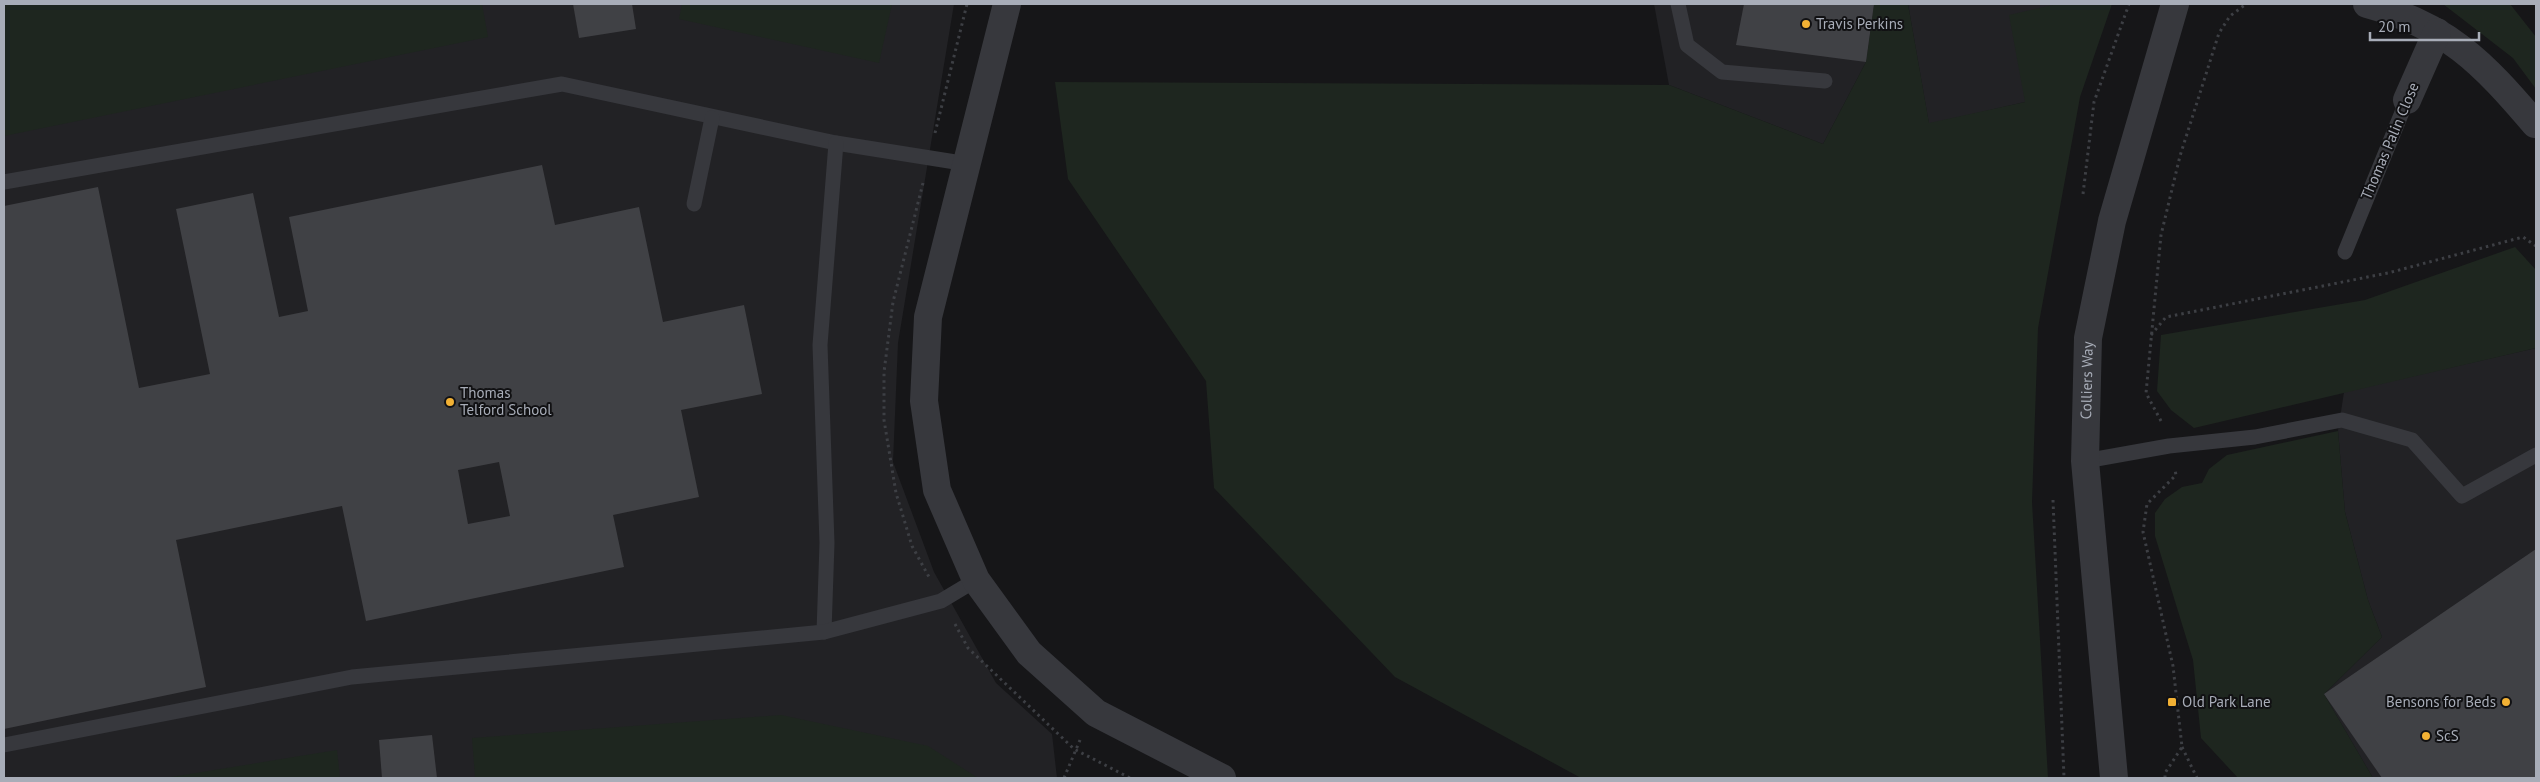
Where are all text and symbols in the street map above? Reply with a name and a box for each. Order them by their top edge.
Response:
scale bar [2370,10,2479,42]
place label: Travis Perkins [1816,14,1903,33]
text: 20 m [2378,17,2411,36]
marker: Travis Perkins [1800,18,1812,30]
street label: Thomas Palin Close [2356,79,2423,202]
street label: Colliers Way [2076,341,2097,420]
place label: Thomas Telford School [460,383,552,419]
marker: Thomas Telford School [444,396,456,408]
place label: Old Park Lane [2182,692,2271,711]
place label: Bensons for Beds [2386,692,2496,711]
marker: Old Park Lane [2166,696,2178,708]
marker: Bensons for Beds [2500,696,2512,708]
place label: ScS [2436,726,2459,745]
marker: ScS [2420,730,2432,742]

